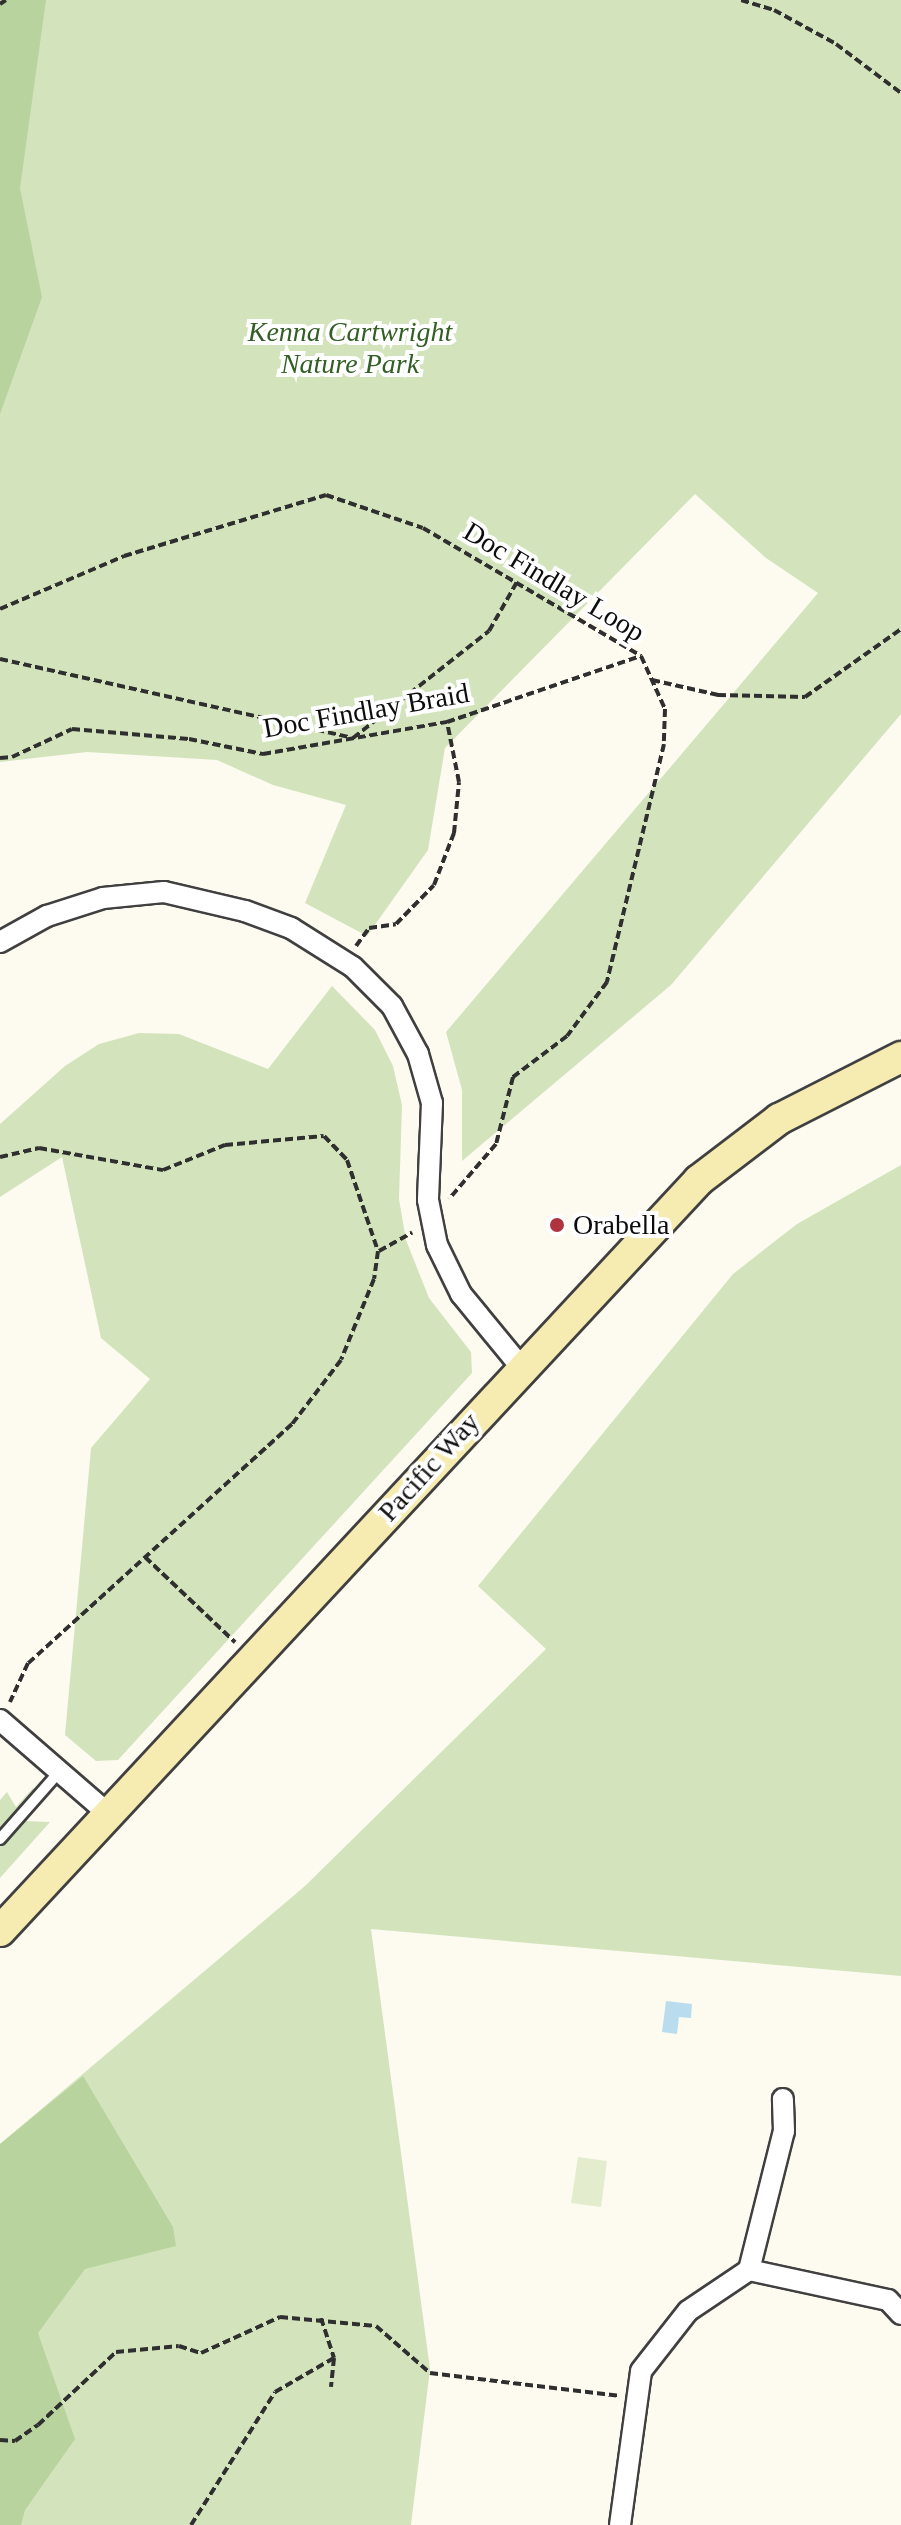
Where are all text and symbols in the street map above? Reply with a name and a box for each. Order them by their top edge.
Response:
park label: Kenna Cartwright Nature Park [248,315,452,381]
street label: Doc Findlay Loop [457,515,651,649]
street label: Doc Findlay Braid [260,676,472,746]
place label: Orabella [573,1208,669,1242]
marker: Orabella [548,1216,566,1234]
street label: Pacific Way [371,1405,487,1529]

